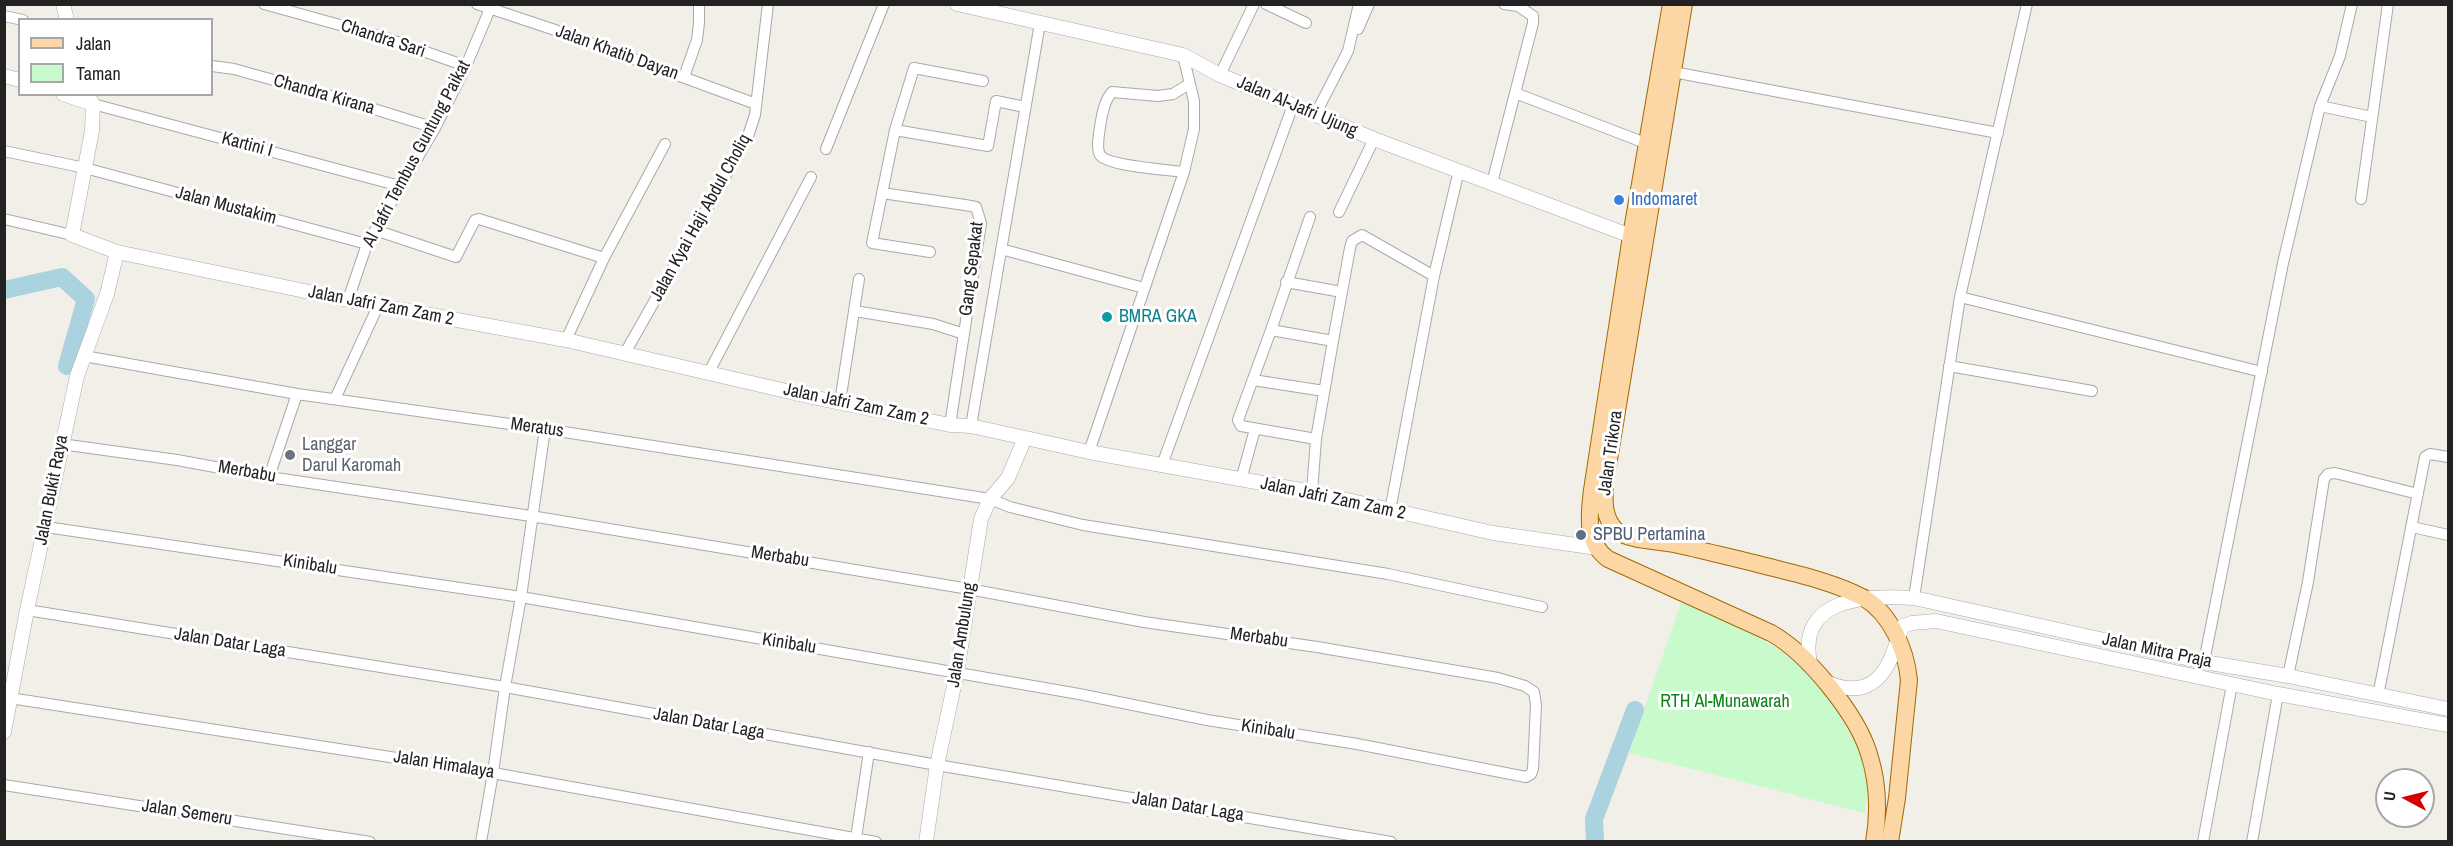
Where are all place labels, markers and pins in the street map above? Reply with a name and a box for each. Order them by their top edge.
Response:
place label: Indomaret [1631,189,1697,211]
marker: Indomaret [1612,193,1626,207]
place label: BMRA GKA [1119,306,1197,328]
marker: BMRA GKA [1100,310,1114,324]
place label: Langgar Darul Karomah [302,434,401,476]
marker: Langgar Darul Karomah [283,448,297,462]
place label: SPBU Pertamina [1593,524,1705,546]
marker: SPBU Pertamina [1574,528,1588,542]

